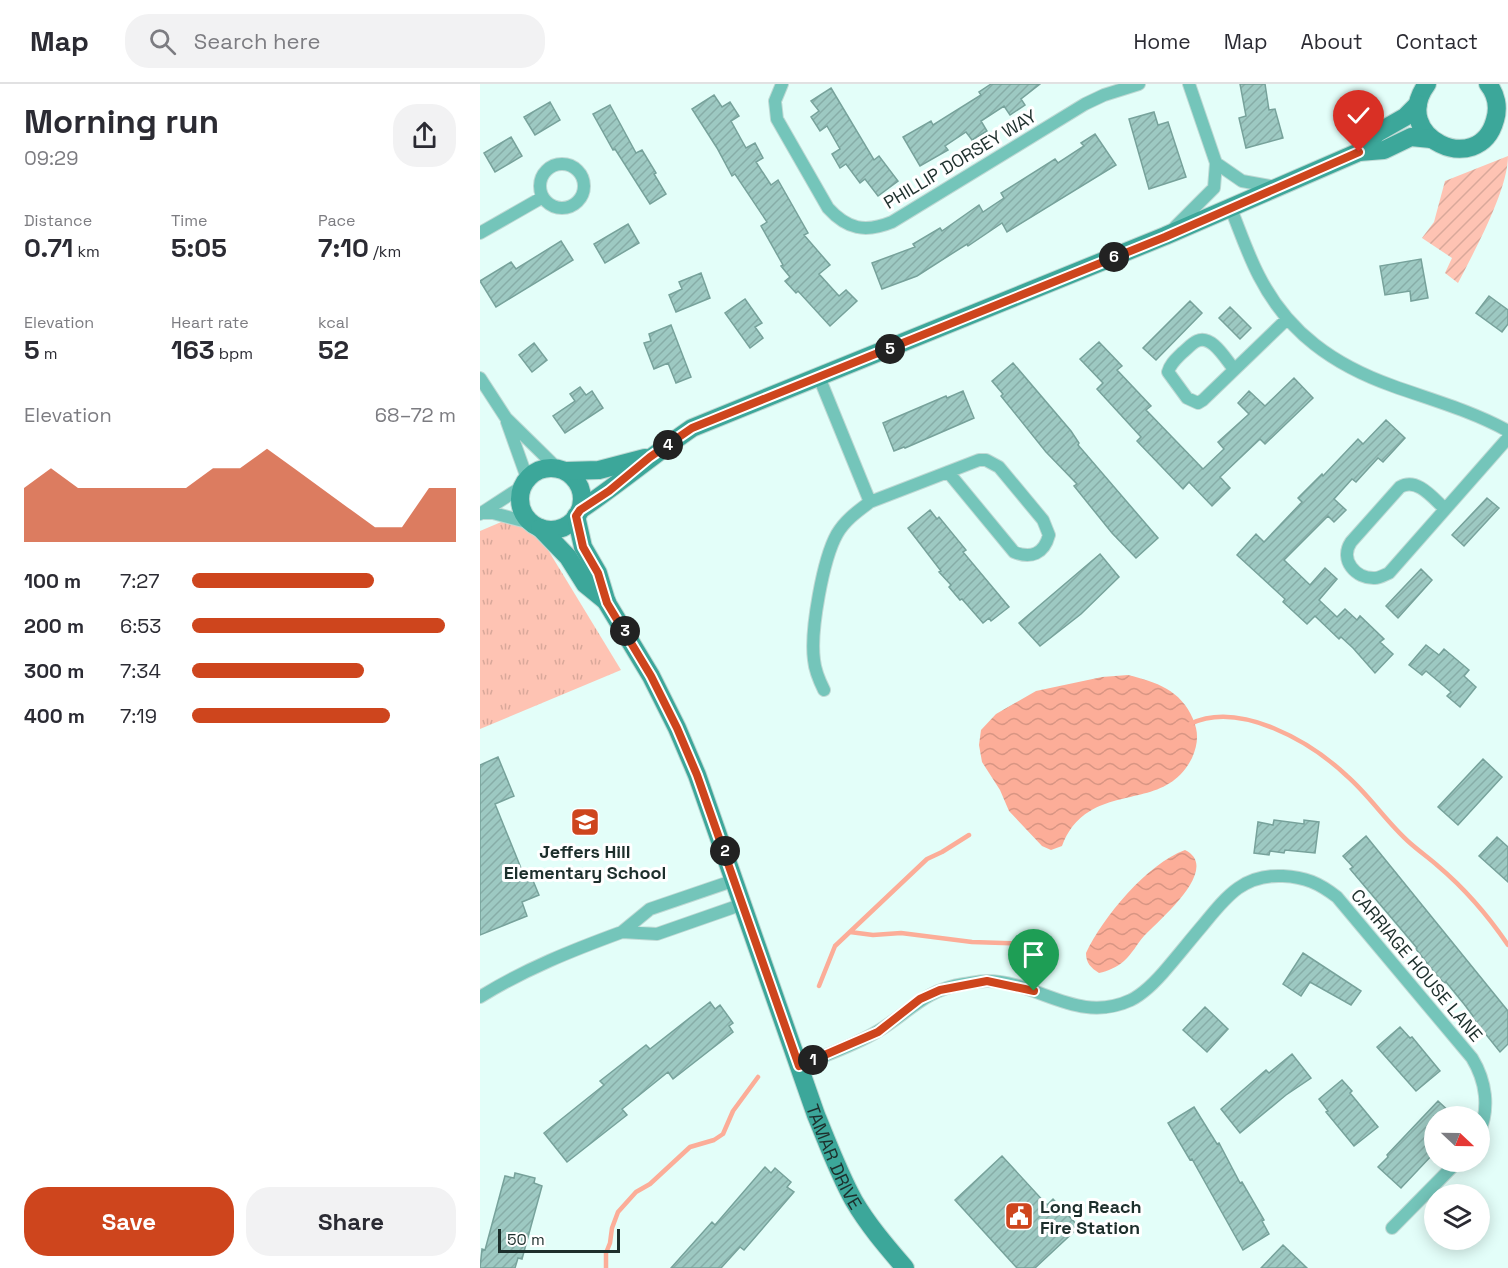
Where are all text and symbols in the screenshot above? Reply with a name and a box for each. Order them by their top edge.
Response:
search box [125,14,545,68]
text: Map [30,23,89,59]
icon: search [146,25,179,58]
text: Search here [194,27,321,55]
text: Home [1133,28,1191,55]
text: Map [1224,28,1268,55]
text: About [1301,28,1363,55]
text: Contact [1396,28,1478,55]
pin [1333,90,1384,152]
icon: check [1342,99,1375,132]
text: Morning run [24,101,219,143]
button: share [393,104,456,167]
street label: PHILLIP DORSEY WAY [879,104,1041,214]
text: 09:29 [24,145,78,171]
text: Distance [24,210,92,231]
text: Time [171,210,207,231]
text: Pace [318,210,355,231]
text: 0.71 [24,231,73,265]
text: 5:05 [171,231,227,265]
text: 7:10 [318,231,369,265]
text: km [73,241,100,262]
text: /km [369,241,401,262]
pin: 6 [1099,242,1129,272]
text: 6 [1109,246,1119,267]
text: Elevation [24,312,94,333]
text: Heart rate [171,312,249,333]
text: kcal [318,312,349,333]
text: 5 [24,333,40,367]
text: 163 [171,333,215,367]
text: 52 [318,333,349,367]
pin: 5 [875,334,905,364]
text: 5 [885,338,895,359]
text: m [40,343,57,364]
text: bpm [215,343,253,364]
text: Elevation [24,402,112,428]
text: 68–72 m [375,402,456,428]
pin: 4 [653,430,683,460]
text: 4 [663,434,673,455]
text: 100 m [24,568,81,594]
text: 7:27 [120,568,160,594]
text: 200 m [24,613,84,639]
text: 6:53 [120,613,161,639]
pin: 3 [610,616,640,646]
text: 3 [620,620,630,641]
text: 300 m [24,658,84,684]
text: 7:34 [120,658,161,684]
text: 400 m [24,703,85,729]
text: 7:19 [120,703,157,729]
school or university icon: Jeffers Hill Elementary School [569,806,601,838]
pin: 2 [710,836,740,866]
place label: Jeffers Hill Elementary School [504,840,666,884]
text: 2 [720,840,730,861]
street label: CARRIAGE HOUSE LANE [1346,884,1488,1046]
pin [1008,929,1059,991]
icon: arrive [1017,938,1050,971]
pin: 1 [798,1045,828,1075]
text: 1 [809,1049,817,1070]
street label: TAMAR DRIVE [801,1101,868,1213]
north arrow [1424,1106,1490,1172]
map controls [1424,1106,1490,1250]
button: layers [1424,1184,1490,1250]
button: Save [24,1187,234,1256]
button: Share [246,1187,456,1256]
place label: Long Reach Fire Station [1040,1195,1142,1239]
public building icon: Long Reach Fire Station [1003,1200,1035,1232]
scale bar [498,1226,620,1254]
text: 50 m [507,1229,545,1250]

